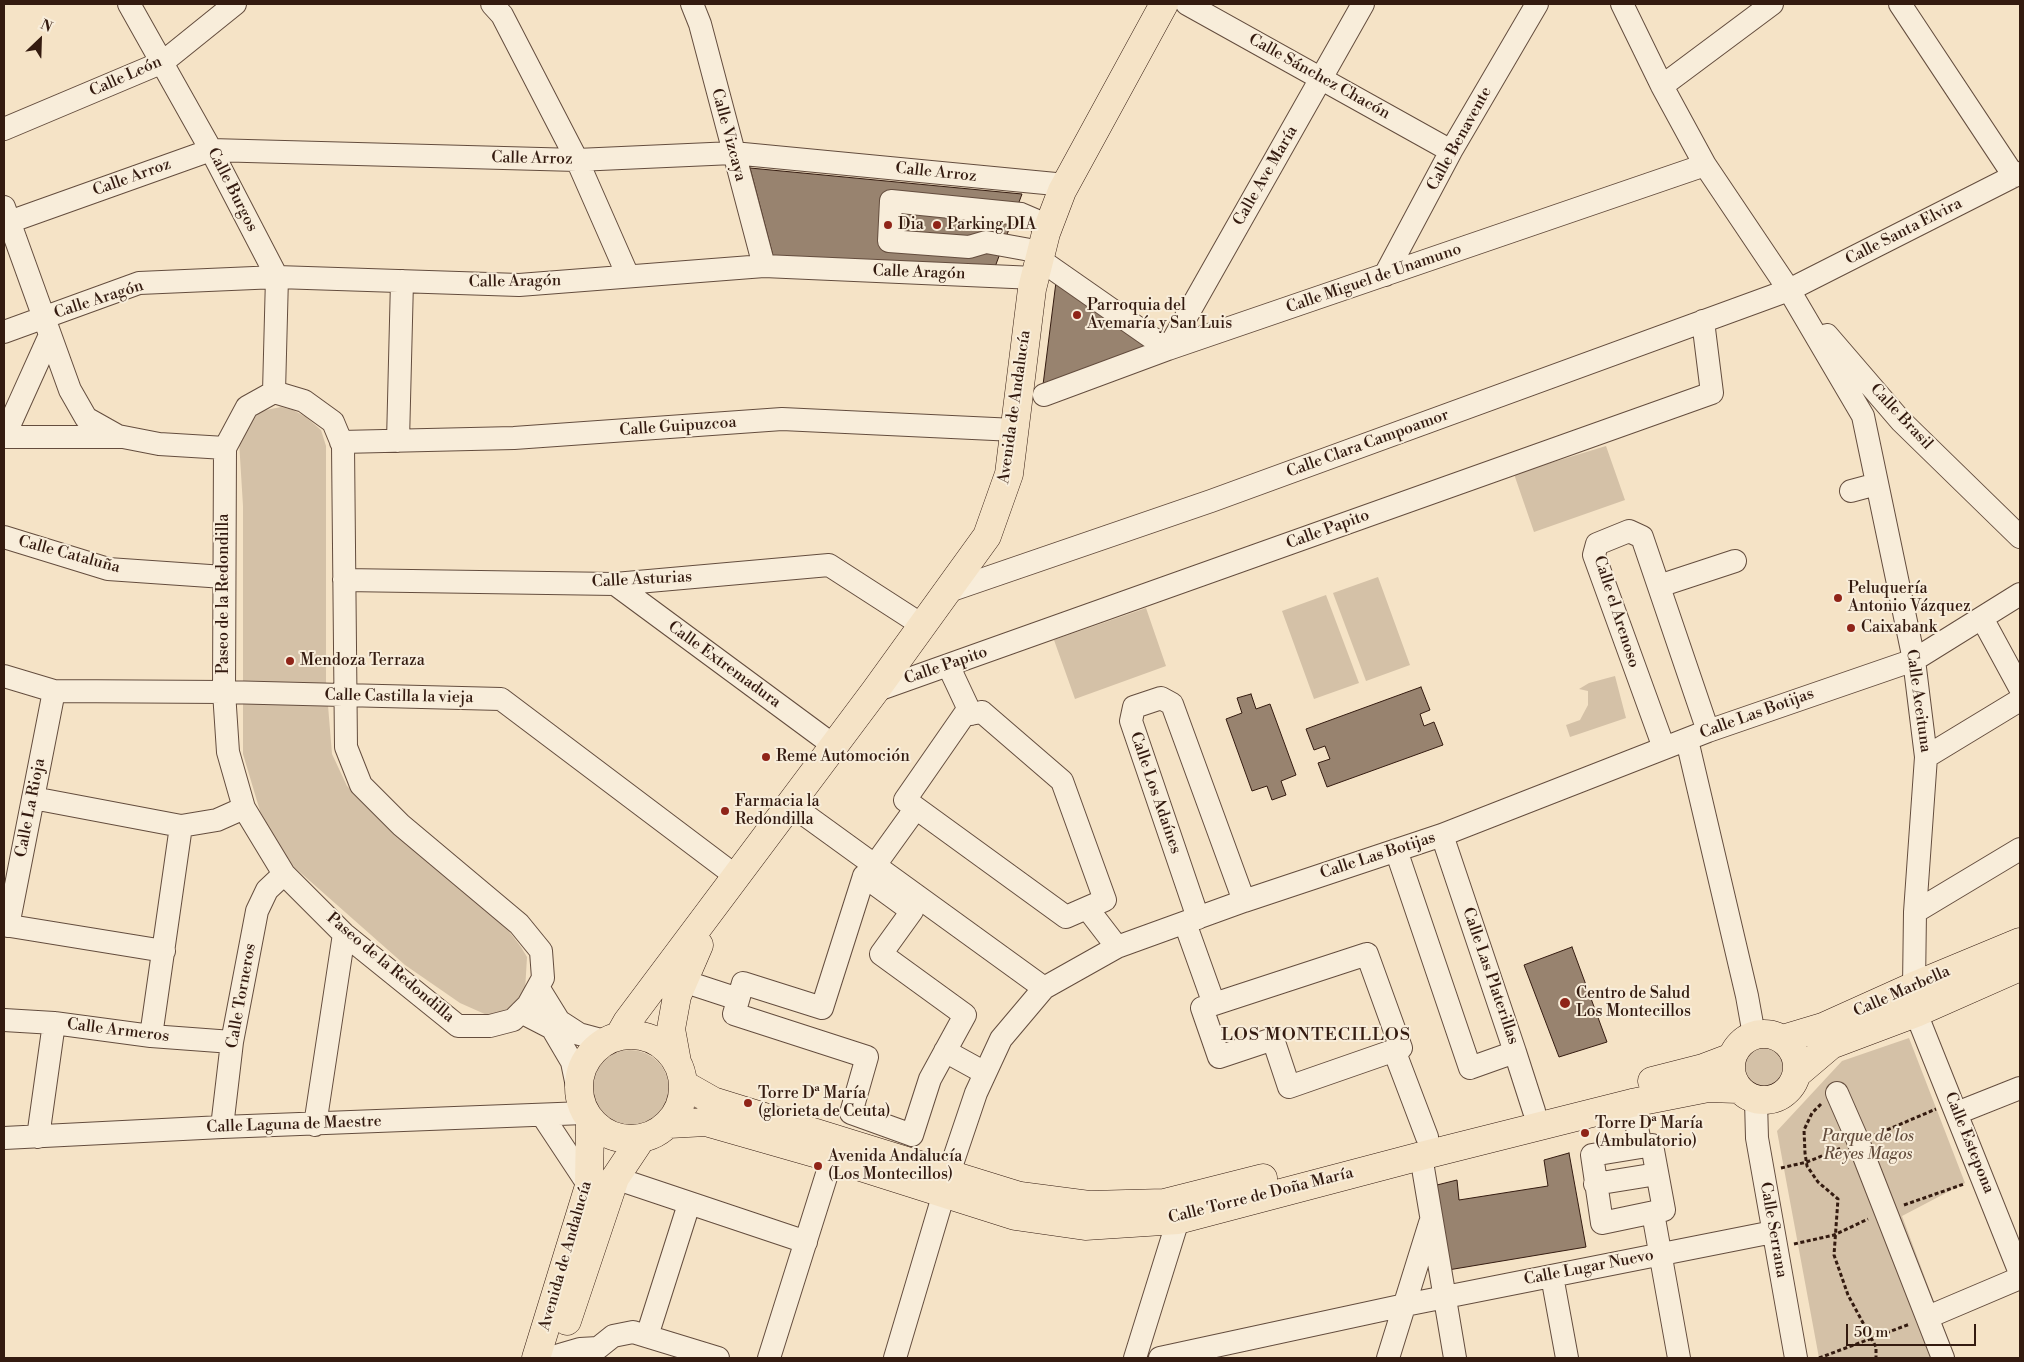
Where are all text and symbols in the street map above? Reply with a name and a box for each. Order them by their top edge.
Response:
north arrow [15,15,65,65]
text: N [37,16,55,37]
street label: Calle Sánchez Chacón [1245,30,1393,124]
street label: Calle León [87,53,165,101]
street label: Calle Benavente [1424,84,1496,194]
street label: Calle Vizcaya [706,86,750,184]
street label: Calle Ave María [1230,123,1302,229]
street label: Calle Burgos [203,145,261,235]
street label: Calle Arroz [491,149,573,169]
street label: Calle Arroz [90,155,174,201]
street label: Calle Arroz [894,159,978,187]
street label: Calle Santa Elvira [1843,194,1965,270]
place label: Dia [898,215,924,235]
place label: Parking DIA [947,215,1036,235]
marker: Dia [882,219,894,231]
marker: Parking DIA [931,219,943,231]
street label: Calle Miguel de Unamuno [1284,240,1464,318]
street label: Calle Aragón [872,262,966,284]
street label: Calle Aragón [469,272,561,292]
street label: Calle Aragón [52,277,146,323]
place label: Parroquia del Avemaría y San Luis [1087,296,1232,334]
marker: Parroquia del Avemaría y San Luis [1071,309,1083,321]
street label: Avenida de Andalucía [995,329,1035,485]
street label: Calle Brasil [1866,380,1936,454]
street label: Calle Clara Campoamor [1284,406,1452,482]
street label: Calle Guipuzcoa [619,413,737,441]
street label: Calle Papito [1284,506,1372,554]
street label: Paseo de la Redondilla [214,514,234,674]
street label: Calle Cataluña [16,532,122,578]
street label: Calle el Arenoso [1589,554,1643,670]
street label: Calle Asturias [591,568,693,592]
place label: Peluquería Antonio Vázquez [1848,579,1971,617]
marker: Peluquería Antonio Vázquez [1832,592,1844,604]
street label: Calle Extremadura [664,618,784,712]
place label: Caixabank [1861,618,1937,638]
marker: Caixabank [1845,622,1857,634]
street label: Calle Papito [902,643,990,689]
street label: Calle Aceituna [1901,648,1935,754]
place label: Mendoza Terraza [300,651,425,671]
marker: Mendoza Terraza [284,655,296,667]
street label: Calle Las Botijas [1697,684,1817,744]
street label: Calle Castilla la vieja [324,686,474,708]
street label: Calle Los Adaínes [1125,730,1185,856]
place label: Reme Automoción [776,747,910,767]
marker: Reme Automoción [760,751,772,763]
street label: Calle La Rioja [12,757,50,859]
place label: Farmacia la Redondilla [735,792,820,830]
marker: Farmacia la Redondilla [719,805,731,817]
street label: Calle Las Botijas [1318,828,1438,884]
street label: Calle Las Platerillas [1458,905,1522,1047]
street label: Paseo de la Redondilla [322,909,458,1027]
street label: Calle Torneros [223,942,261,1050]
street label: Calle Marbella [1851,962,1953,1022]
place label: Centro de Salud Los Montecillos [1576,984,1691,1022]
marker: Centro de Salud Los Montecillos [1558,996,1572,1010]
street label: Calle Armeros [66,1015,170,1047]
district label: LOS MONTECILLOS [1219,1025,1413,1047]
place label: Torre Dª María (glorieta de Ceuta) [758,1084,890,1122]
street label: Calle Estepona [1940,1090,1998,1196]
marker: Torre Dª María (glorieta de Ceuta) [742,1097,754,1109]
street label: Calle Laguna de Maestre [206,1112,382,1138]
place label: Torre Dª María (Ambulatorio) [1595,1114,1703,1152]
marker: Torre Dª María (Ambulatorio) [1579,1127,1591,1139]
park label: Parque de los Reyes Magos [1822,1127,1914,1165]
place label: Avenida Andalucía (Los Montecillos) [828,1147,962,1185]
marker: Avenida Andalucía (Los Montecillos) [812,1160,824,1172]
street label: Calle Torre de Doña María [1167,1164,1355,1228]
street label: Avenida de Andalucía [535,1179,597,1333]
street label: Calle Serrana [1755,1181,1791,1279]
street label: Calle Lugar Nuevo [1523,1246,1655,1290]
scale bar [1849,1314,1979,1346]
text: 50 m [1854,1323,1888,1342]

